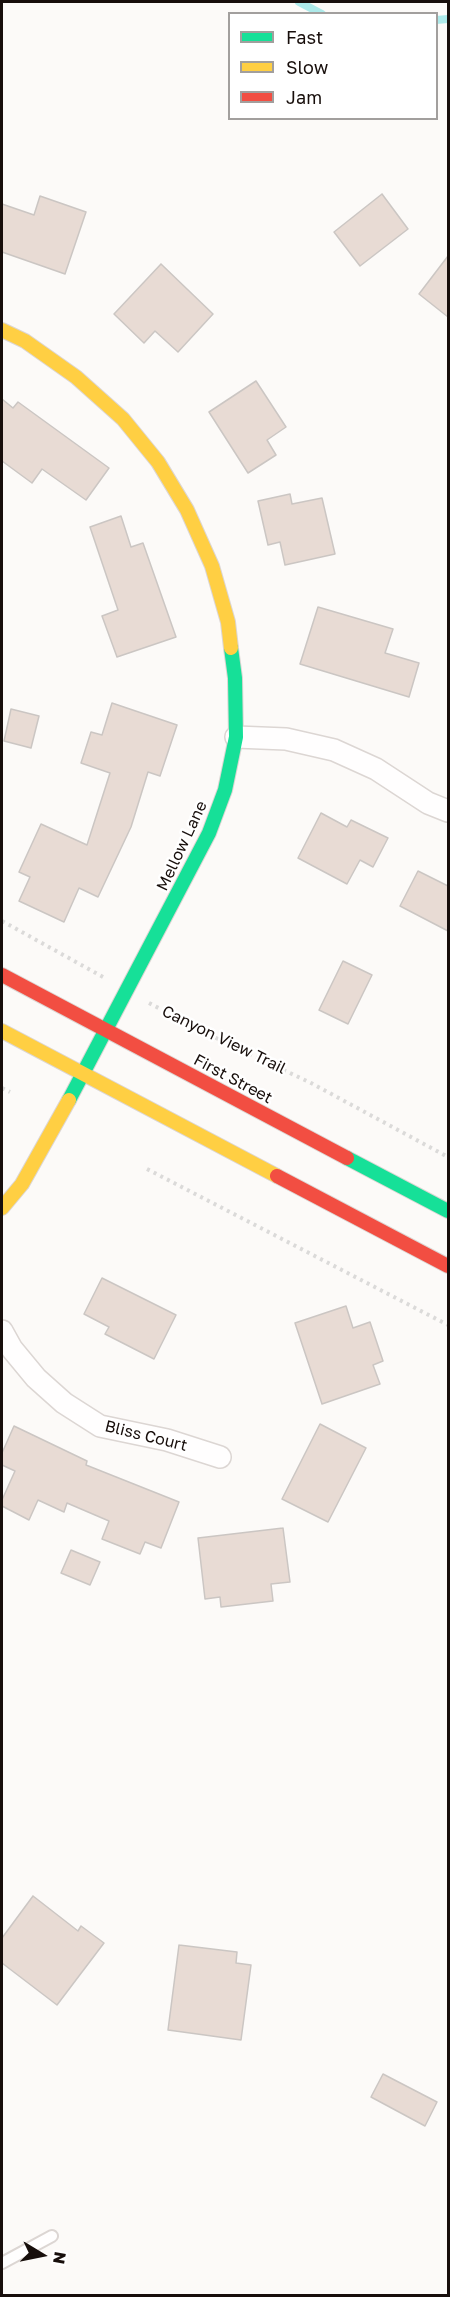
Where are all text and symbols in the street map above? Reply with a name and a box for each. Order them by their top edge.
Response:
legend [228,12,438,120]
text: Fast [286,26,323,48]
text: Slow [286,56,328,78]
text: Jam [286,86,322,108]
street label: Mellow Lane [153,798,211,894]
street label: Canyon View Trail [159,1002,289,1078]
street label: First Street [190,1050,276,1108]
street label: Bliss Court [103,1416,189,1456]
north arrow [12,2225,72,2285]
text: N [49,2250,71,2266]

